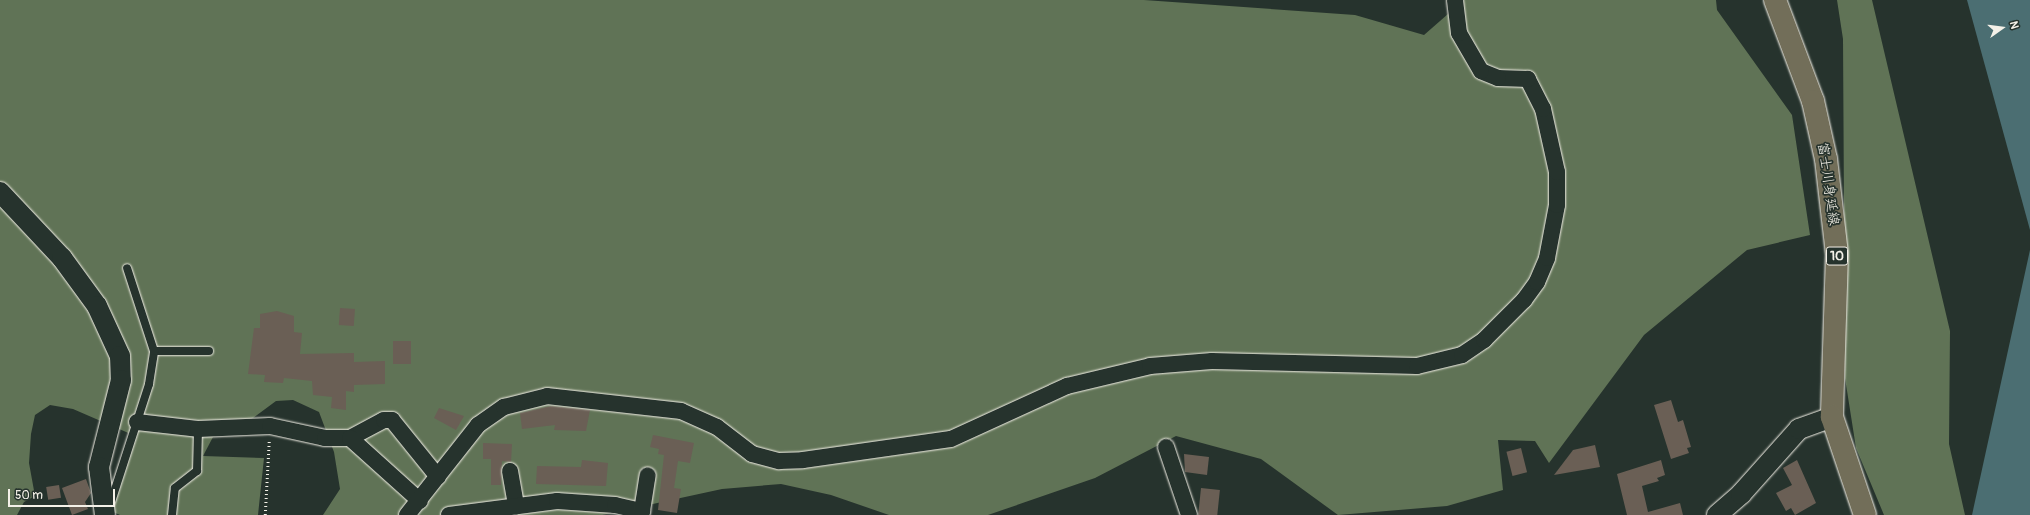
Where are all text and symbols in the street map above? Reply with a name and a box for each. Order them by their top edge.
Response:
north arrow [1982,8,2022,48]
text: N [2007,20,2021,30]
street label: 富士川身延線 [1814,141,1842,227]
road number: 10 [1826,245,1848,267]
scale bar [10,481,117,507]
text: 50 m [15,488,43,503]

